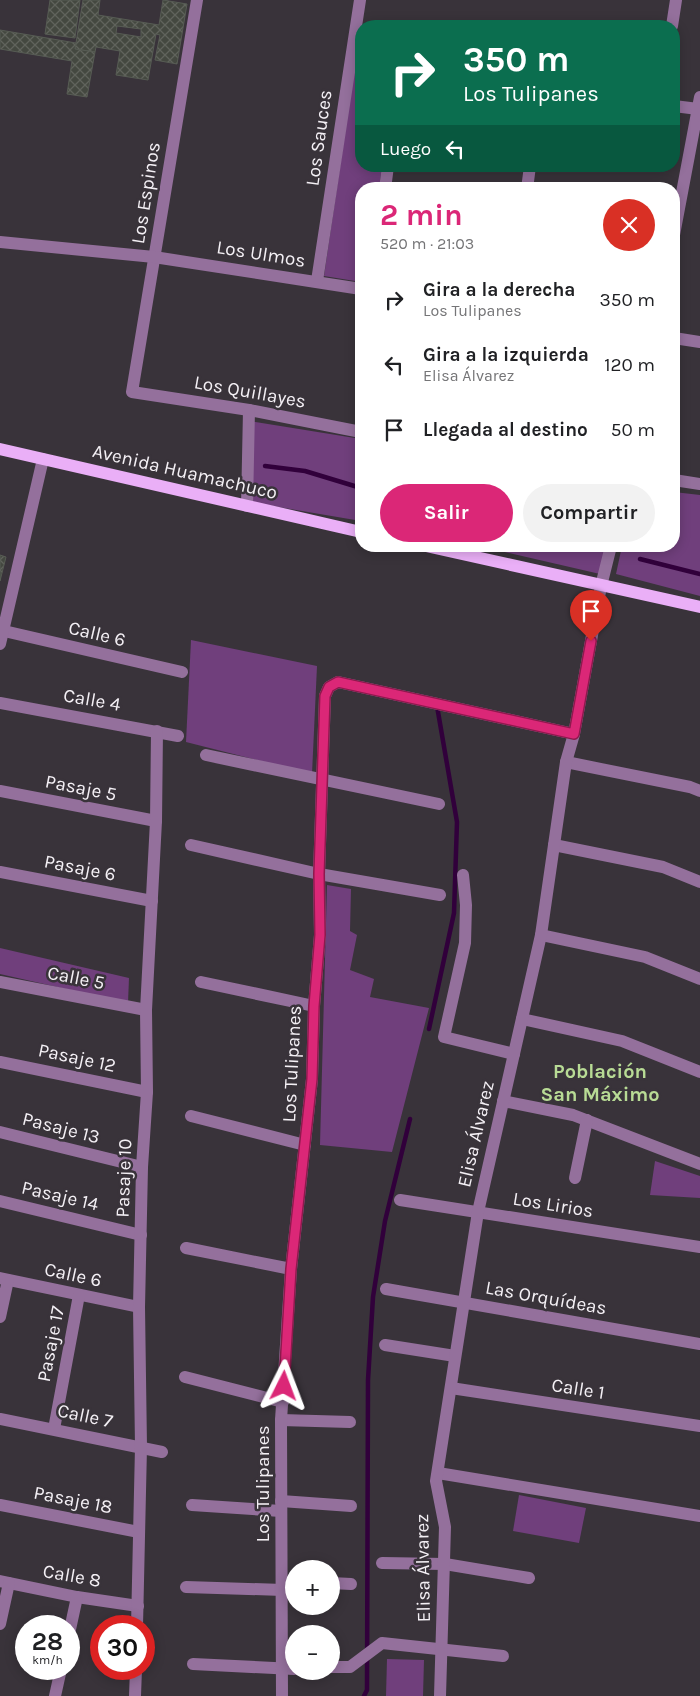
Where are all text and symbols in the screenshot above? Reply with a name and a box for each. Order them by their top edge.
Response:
text: 350 m [463,39,569,80]
icon: right [380,40,445,105]
text: Los Tulipanes [463,81,599,107]
street label: Los Sauces [301,89,337,187]
icon: left [441,135,469,163]
text: Luego [380,138,431,160]
street label: Los Espinos [127,140,165,246]
text: 2 min [380,197,463,233]
button: close [603,199,655,251]
text: 520 m · 21:03 [380,234,474,253]
street label: Los Ulmos [215,236,307,272]
text: Gira a la derecha [423,279,575,301]
icon: right [380,286,408,314]
text: 350 m [599,289,655,311]
text: Los Tulipanes [423,301,522,320]
text: Gira a la izquierda [423,344,589,366]
icon: left [380,351,408,379]
text: 120 m [604,354,655,376]
text: Elisa Álvarez [423,366,514,385]
street label: Los Quillayes [192,371,308,413]
icon: arrive [380,416,408,444]
text: Llegada al destino [423,419,588,441]
text: 50 m [611,419,655,441]
street label: Avenida Huamachuco [90,440,280,504]
button: Salir [380,484,513,542]
button: Compartir [523,484,655,542]
pin [570,590,612,641]
icon: arrive [577,597,605,625]
street label: Calle 6 [66,617,128,651]
street label: Calle 4 [62,684,123,716]
street label: Pasaje 5 [43,770,119,806]
street label: Pasaje 6 [42,850,118,886]
street label: Calle 5 [46,962,106,994]
street label: Los Tulipanes [278,1005,306,1123]
street label: Pasaje 12 [36,1039,118,1077]
district label: Población San Máximo [540,1060,660,1106]
street label: Elisa Álvarez [452,1078,499,1189]
street label: Pasaje 13 [20,1108,102,1148]
street label: Pasaje 10 [112,1138,136,1218]
street label: Pasaje 14 [19,1176,101,1216]
street label: Los Lirios [511,1188,595,1222]
street label: Calle 6 [42,1258,104,1292]
street label: Las Orquídeas [484,1277,608,1319]
street label: Pasaje 17 [33,1304,69,1384]
position arrow [257,1359,309,1411]
street label: Calle 1 [550,1374,606,1404]
street label: Calle 7 [55,1399,115,1433]
street label: Los Tulipanes [252,1425,274,1543]
street label: Pasaje 18 [32,1482,114,1518]
street label: Elisa Álvarez [410,1514,435,1622]
street label: Calle 8 [41,1560,103,1592]
map controls [285,1560,340,1680]
button: + [285,1560,340,1615]
speed limit sign: 30 [90,1615,155,1680]
button: − [285,1625,340,1680]
text: 28 [32,1627,63,1656]
text: km/h [32,1653,63,1667]

